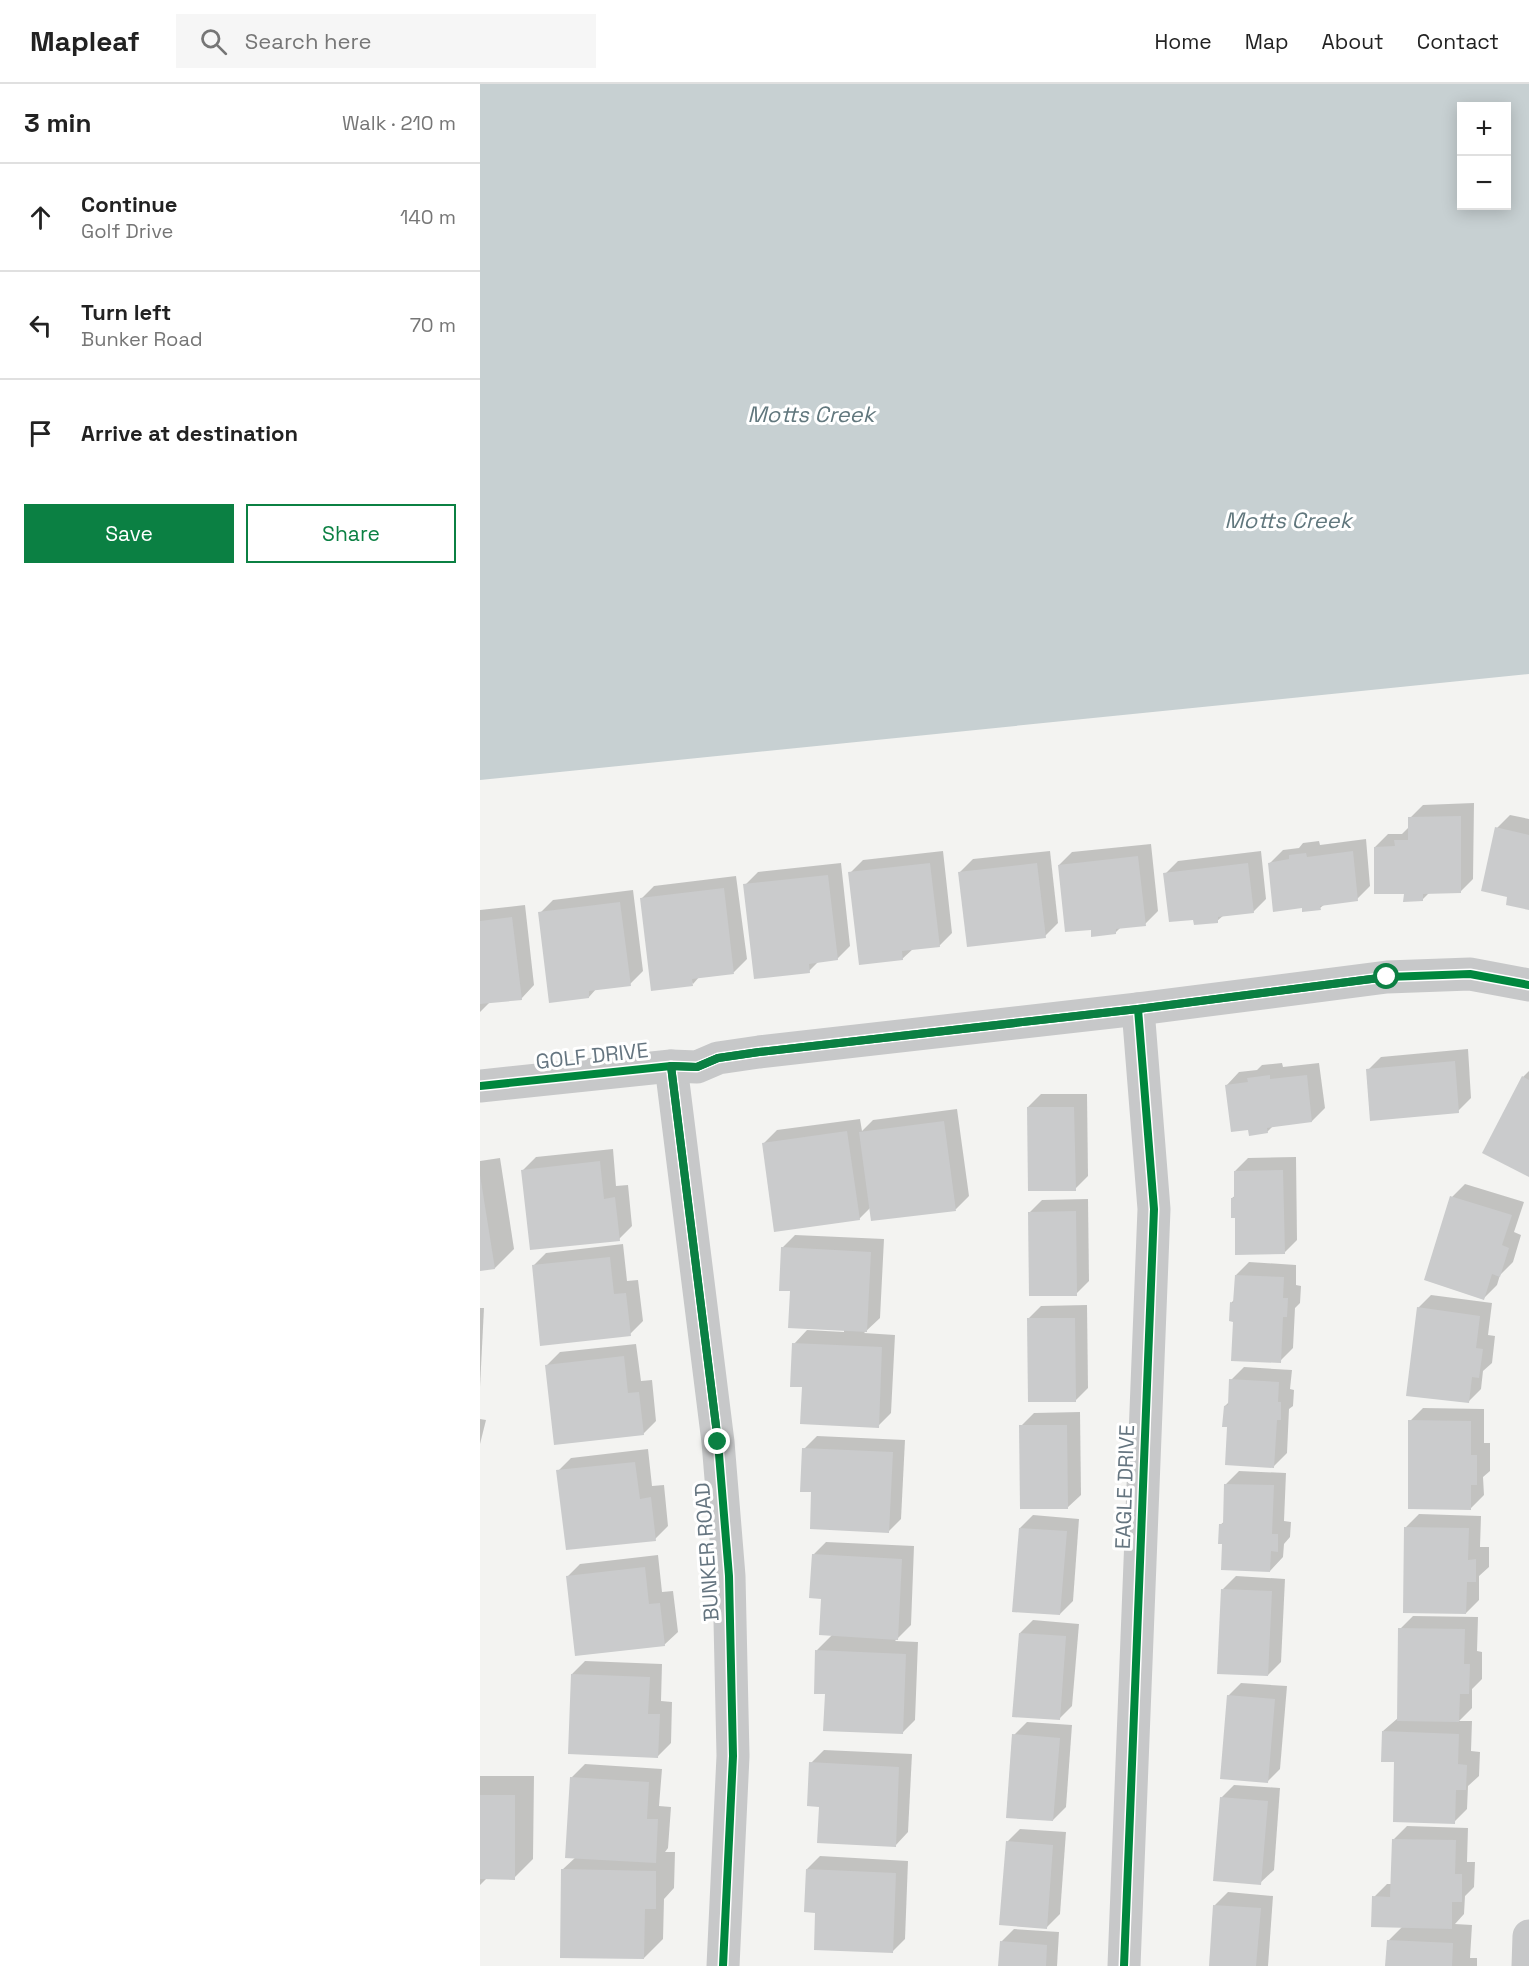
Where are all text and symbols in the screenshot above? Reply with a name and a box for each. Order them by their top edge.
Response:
search box [176,14,596,68]
text: Mapleaf [30,23,140,59]
icon: search [197,25,230,58]
text: Search here [245,27,372,55]
text: Home [1154,28,1212,55]
text: Map [1245,28,1289,55]
text: About [1322,28,1384,55]
text: Contact [1417,28,1499,55]
map controls [1457,102,1511,210]
button: + [1457,102,1511,156]
text: 3 min [24,106,92,140]
text: Walk · 210 m [342,110,456,136]
button: − [1457,156,1511,210]
text: Continue [81,190,177,218]
icon: ahead [24,201,57,234]
text: 140 m [400,204,456,230]
text: Golf Drive [81,218,173,244]
text: Turn left [81,298,171,326]
icon: left [24,309,57,342]
text: 70 m [410,312,456,338]
text: Bunker Road [81,326,203,352]
water label: Motts Creek [748,400,877,428]
icon: arrive [24,417,57,450]
text: Arrive at destination [81,419,298,447]
button: Save [24,504,234,563]
button: Share [246,504,456,563]
water label: Motts Creek [1225,506,1354,534]
route start [1373,963,1399,989]
street label: GOLF DRIVE [534,1036,650,1075]
street label: EAGLE DRIVE [1109,1424,1140,1550]
route end [704,1428,730,1454]
street label: BUNKER ROAD [688,1482,725,1622]

